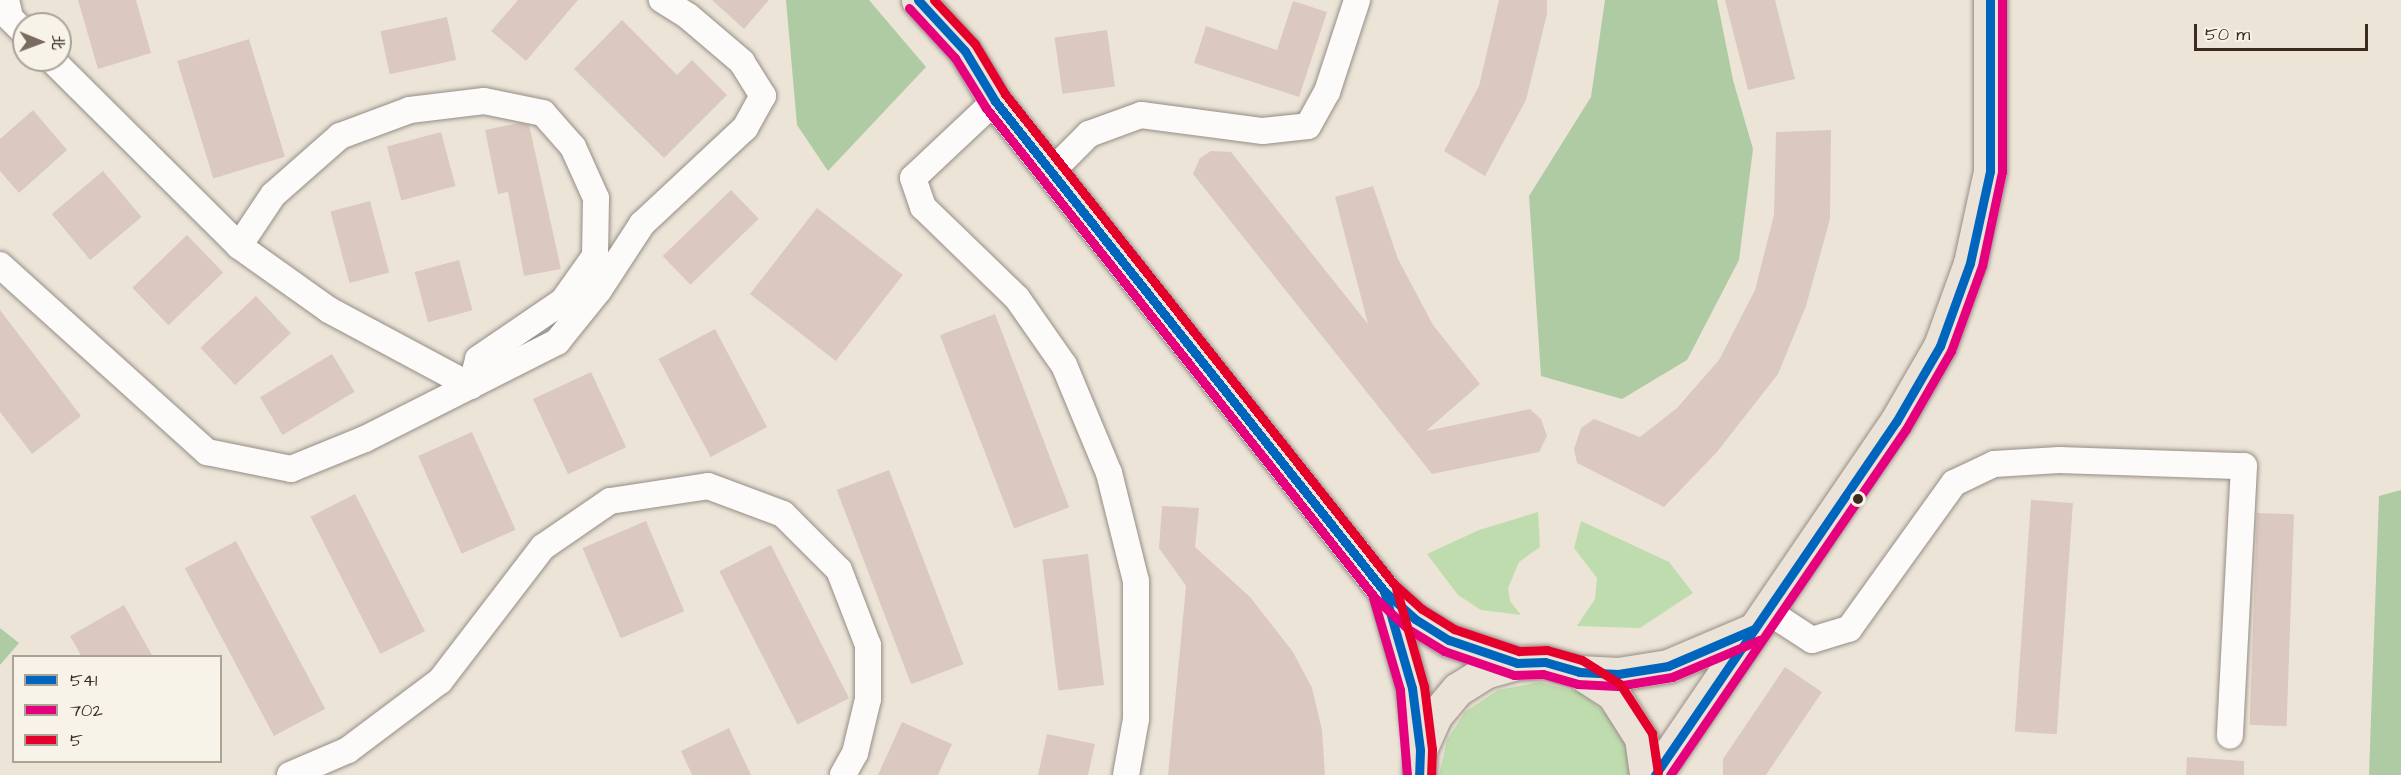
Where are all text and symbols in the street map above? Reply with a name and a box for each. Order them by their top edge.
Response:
north arrow [12,12,72,72]
scale bar [2197,12,2371,50]
text: 50 m [2205,22,2250,47]
text: 北 [47,34,69,50]
unlabelled marker [1852,493,1864,505]
legend [12,655,222,763]
text: 541 [70,668,97,693]
text: 702 [70,698,103,723]
text: 5 [70,728,83,753]

